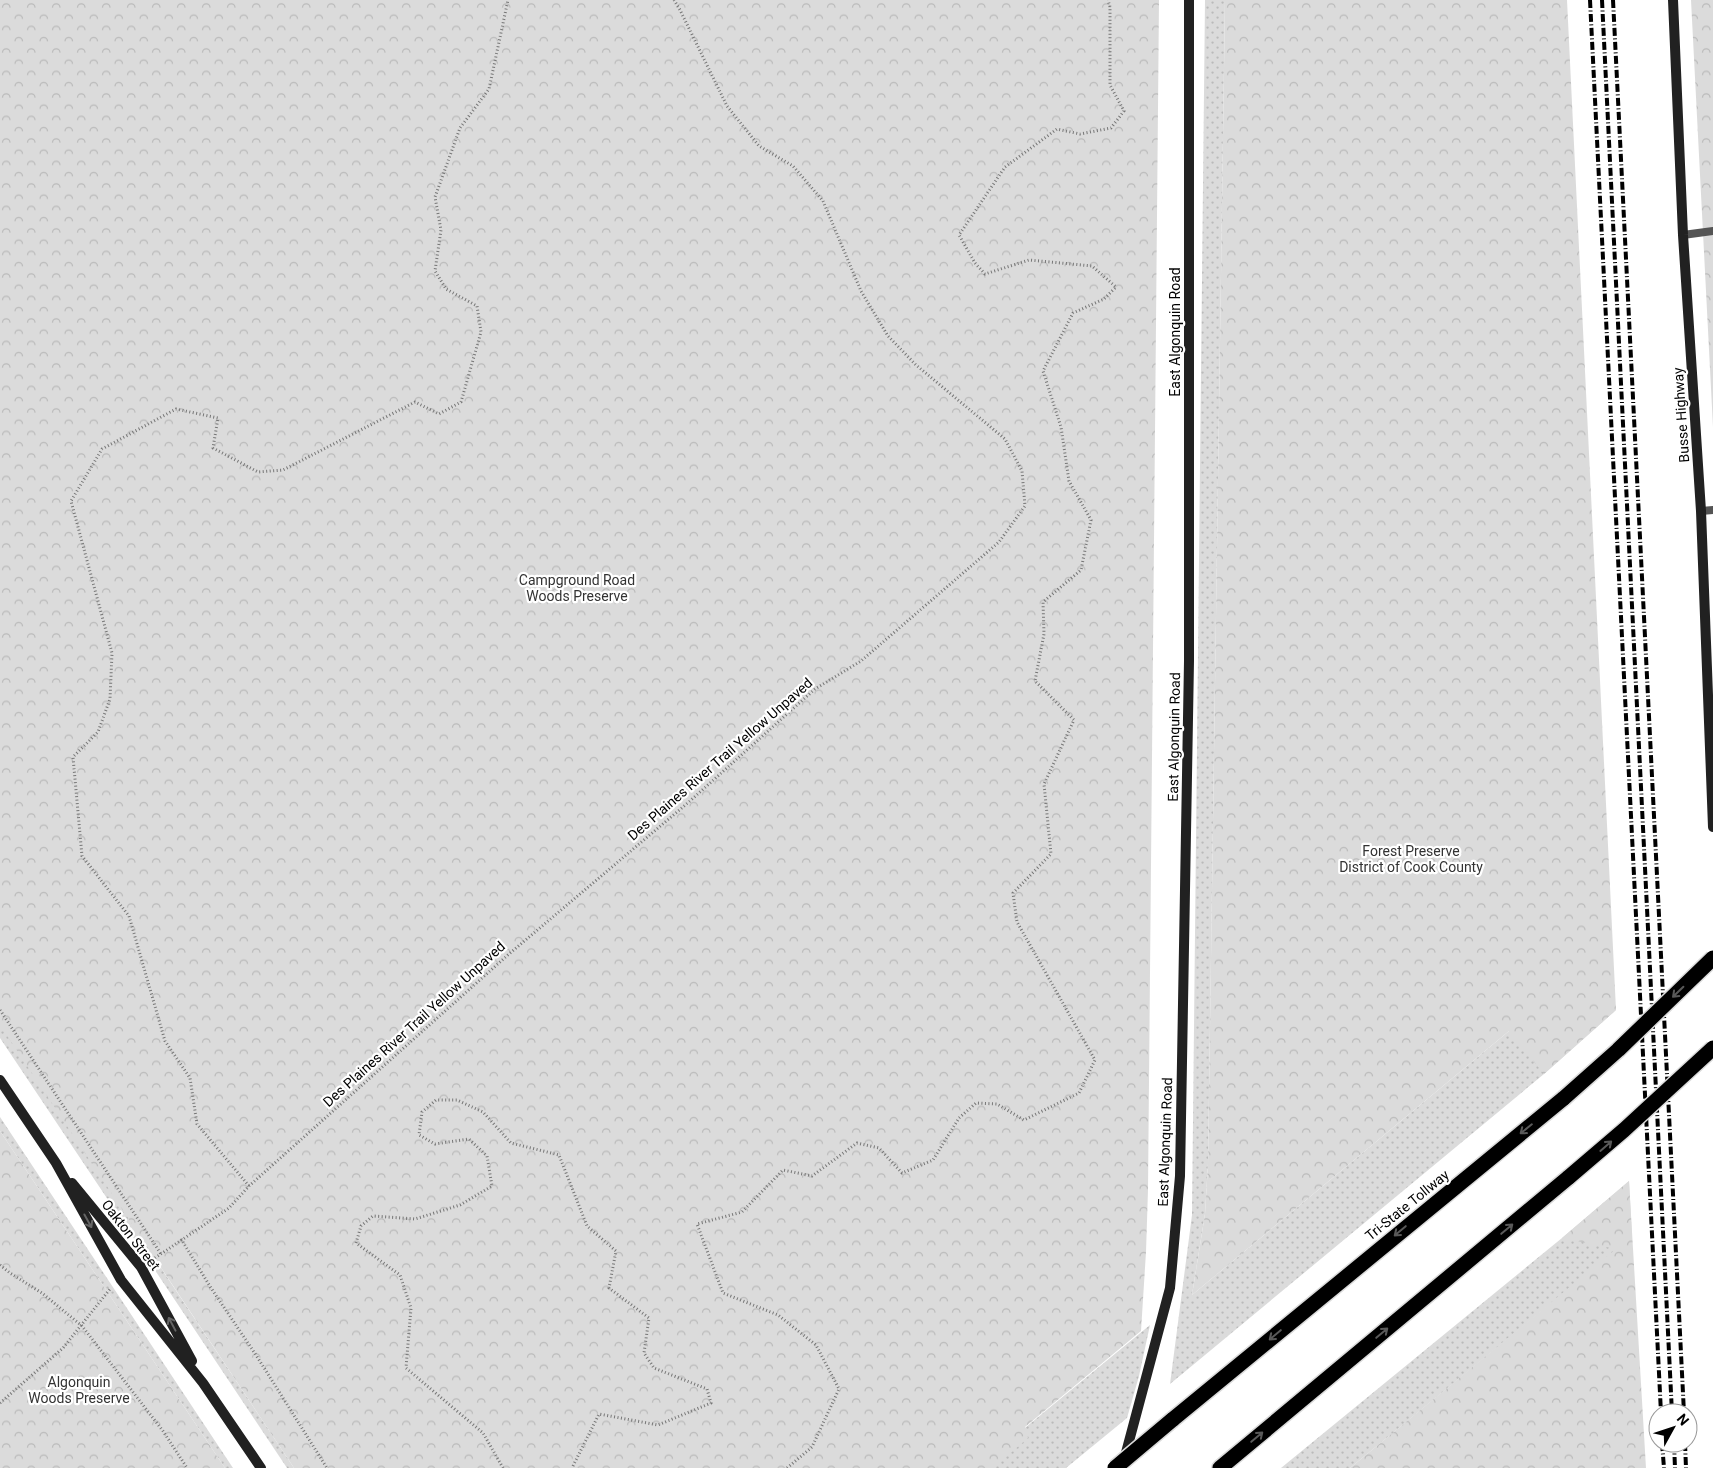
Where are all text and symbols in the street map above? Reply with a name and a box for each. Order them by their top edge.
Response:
street label: East Algonquin Road [1167,267,1183,397]
street label: Busse Highway [1670,366,1692,463]
park label: Campground Road Woods Preserve [519,572,635,604]
street label: East Algonquin Road [1165,672,1183,802]
street label: Des Plaines River Trail Yellow Unpaved [625,675,815,843]
park label: Forest Preserve District of Cook County [1339,843,1483,875]
street label: Des Plaines River Trail Yellow Unpaved [320,938,508,1110]
one-way arrow [1672,986,1685,998]
street label: East Algonquin Road [1155,1077,1175,1207]
one-way arrow [1520,1123,1533,1134]
one-way arrow [1600,1140,1613,1151]
street label: Tri-State Tollway [1362,1166,1452,1244]
street label: Oakton Street [99,1197,164,1274]
one-way arrow [84,1213,93,1228]
one-way arrow [1500,1224,1513,1235]
one-way arrow [1394,1226,1407,1237]
one-way arrow [167,1317,176,1332]
one-way arrow [1375,1328,1388,1339]
one-way arrow [1269,1329,1282,1340]
park label: Algonquin Woods Preserve [28,1374,130,1406]
north arrow [1648,1403,1698,1453]
text: N [1674,1411,1692,1429]
one-way arrow [1250,1431,1263,1442]

